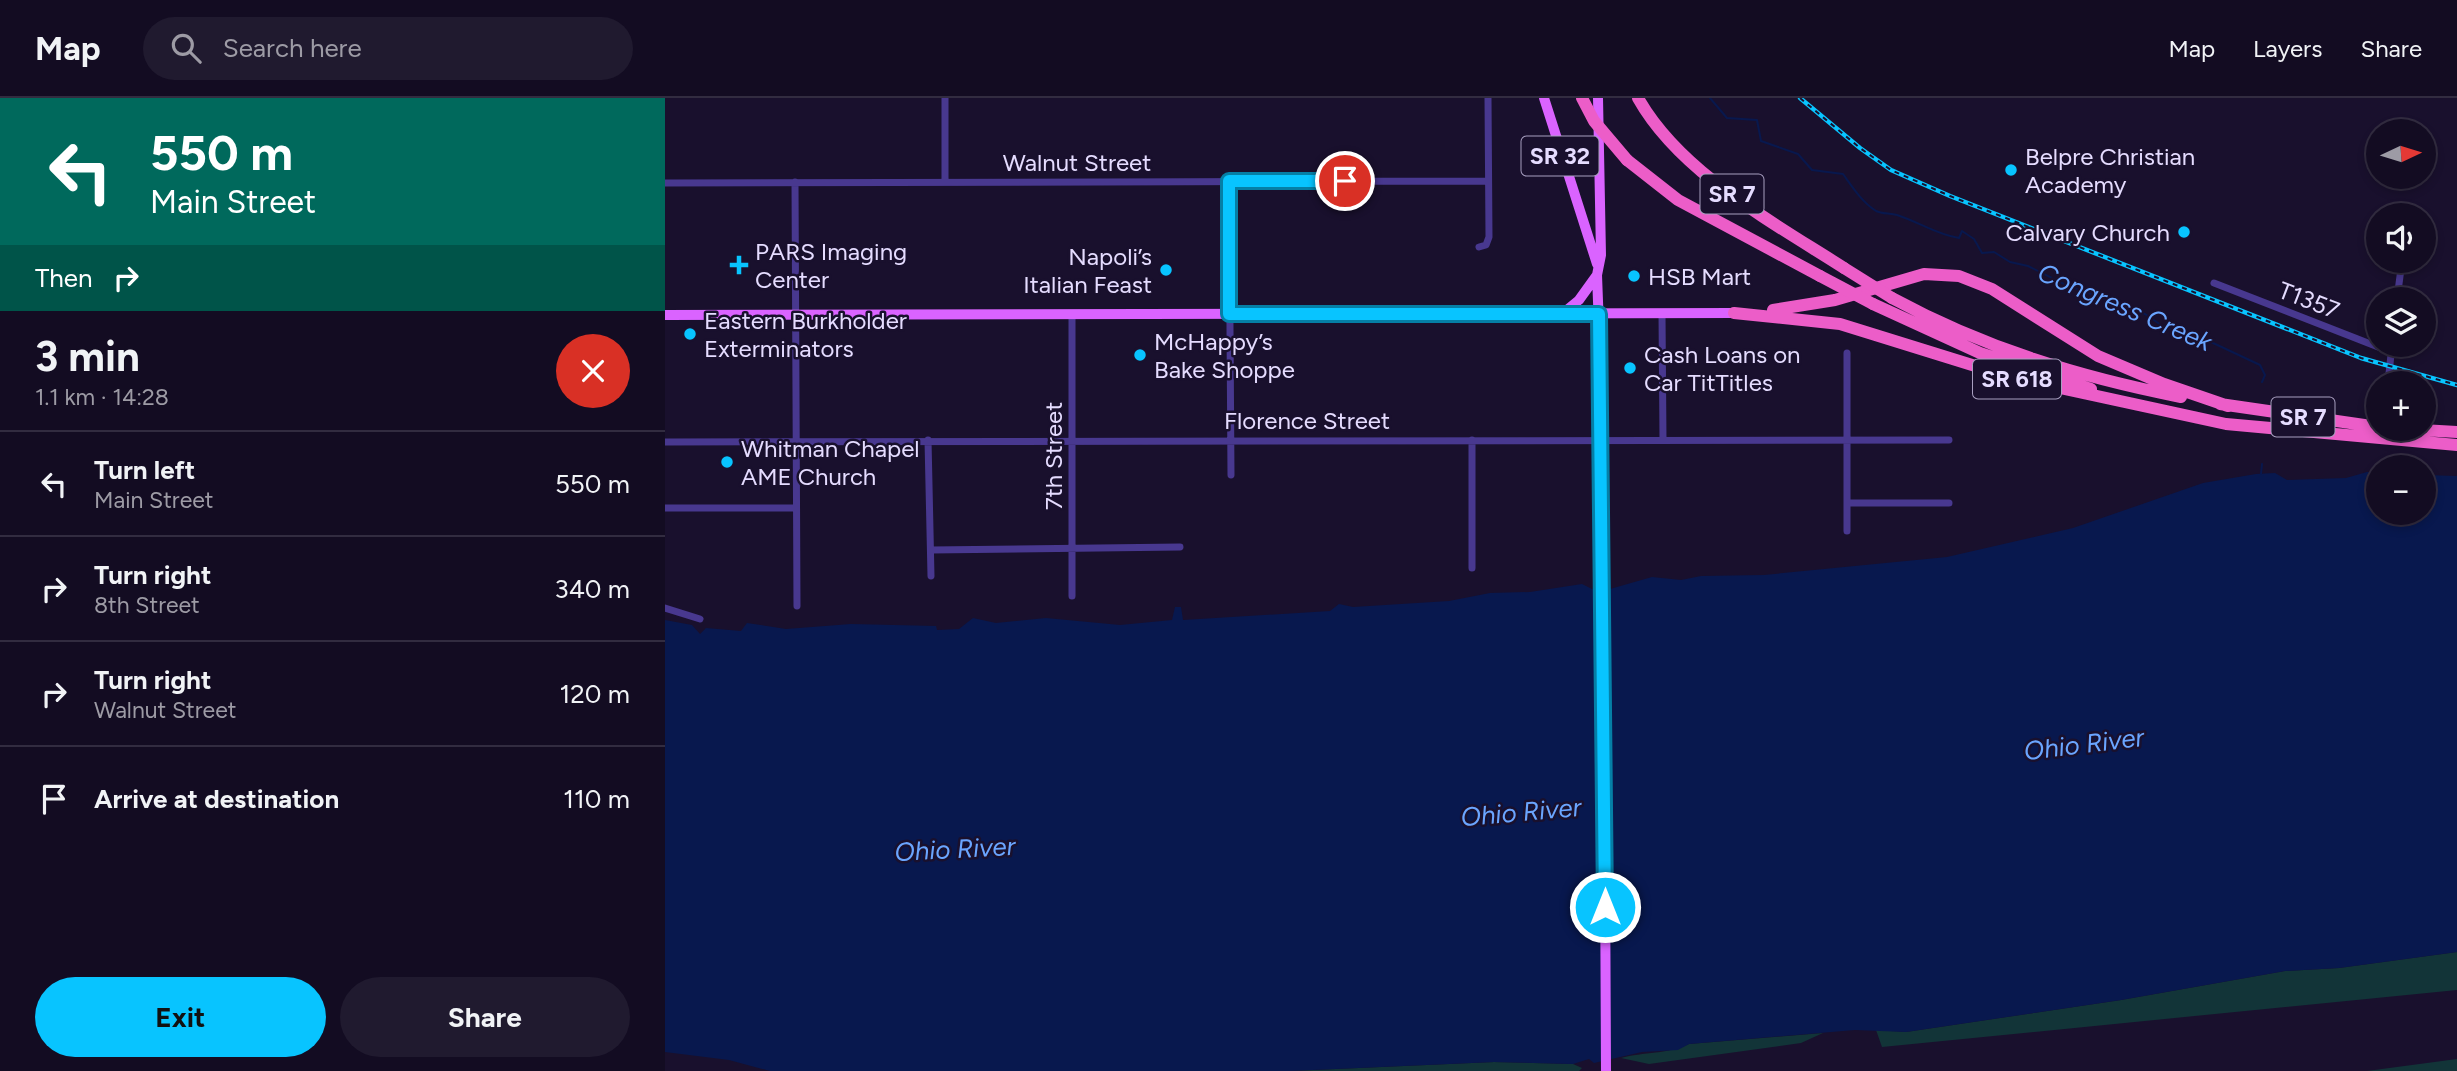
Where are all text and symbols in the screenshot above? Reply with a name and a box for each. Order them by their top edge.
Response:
search box [143,17,633,80]
text: Map [35,29,101,68]
icon: search [167,29,205,67]
text: Search here [223,32,362,64]
text: Map [2168,34,2215,63]
text: Layers [2253,34,2322,63]
text: Share [2360,34,2422,63]
north arrow [2366,119,2436,189]
map controls [2366,119,2436,525]
text: 550 m [150,123,293,182]
icon: left [35,126,126,217]
road number: SR 32 [1521,137,1599,176]
place label: Belpre Christian Academy [2025,142,2195,199]
street label: Walnut Street [1003,148,1151,177]
pin [1315,151,1375,211]
icon: arrive [1326,162,1364,200]
marker: Belpre Christian Academy [2003,162,2019,178]
road number: SR 7 [1701,174,1763,214]
text: Main Street [150,183,316,221]
button: sound [2366,203,2436,273]
place label: Calvary Church [2005,218,2170,247]
marker: Calvary Church [2176,224,2192,240]
place label: PARS Imaging Center [755,237,907,294]
place label: Napoli’s Italian Feast [1023,242,1152,299]
marker: PARS Imaging Center [729,255,749,275]
water label: Congress Creek [2033,256,2218,359]
icon: right [107,259,145,297]
text: Then [35,262,93,294]
marker: Napoli’s Italian Feast [1158,262,1174,278]
place label: HSB Mart [1648,262,1751,291]
marker: HSB Mart [1626,268,1642,284]
street label: T1357 [2274,275,2344,325]
button: layers [2366,287,2436,357]
place label: Eastern Burkholder Exterminators [704,306,907,363]
marker: Eastern Burkholder Exterminators [682,326,698,342]
place label: McHappy’s Bake Shoppe [1154,327,1295,384]
text: 3 min [35,331,140,382]
button: close [556,334,630,408]
place label: Cash Loans on Car TitTitles [1644,340,1801,397]
marker: McHappy’s Bake Shoppe [1132,347,1148,363]
marker: Cash Loans on Car TitTitles [1622,360,1638,376]
road number: SR 618 [1973,360,2061,398]
button: + [2366,371,2436,441]
text: 1.1 km · 14:28 [35,383,169,411]
road number: SR 7 [2271,398,2335,436]
street label: 7th Street [1039,402,1068,510]
street label: Florence Street [1224,406,1390,435]
place label: Whitman Chapel AME Church [741,434,920,491]
text: Turn left [94,454,195,486]
marker: Whitman Chapel AME Church [719,454,735,470]
button: − [2366,455,2436,525]
icon: left [35,465,73,503]
text: 550 m [555,468,630,500]
text: Main Street [94,486,213,514]
text: Turn right [94,559,211,591]
icon: right [35,570,73,608]
text: 340 m [554,573,630,605]
text: 8th Street [94,591,200,619]
text: Turn right [94,664,211,696]
icon: right [35,675,73,713]
text: 120 m [560,678,630,710]
text: Walnut Street [94,696,236,724]
water label: Ohio River [2022,721,2147,767]
icon: arrive [35,780,73,818]
text: Arrive at destination [94,783,339,815]
text: 110 m [563,783,630,815]
water label: Ohio River [1459,791,1584,833]
water label: Ohio River [894,830,1017,868]
position arrow [1568,870,1642,944]
button: Exit [35,977,326,1057]
button: Share [340,977,630,1057]

